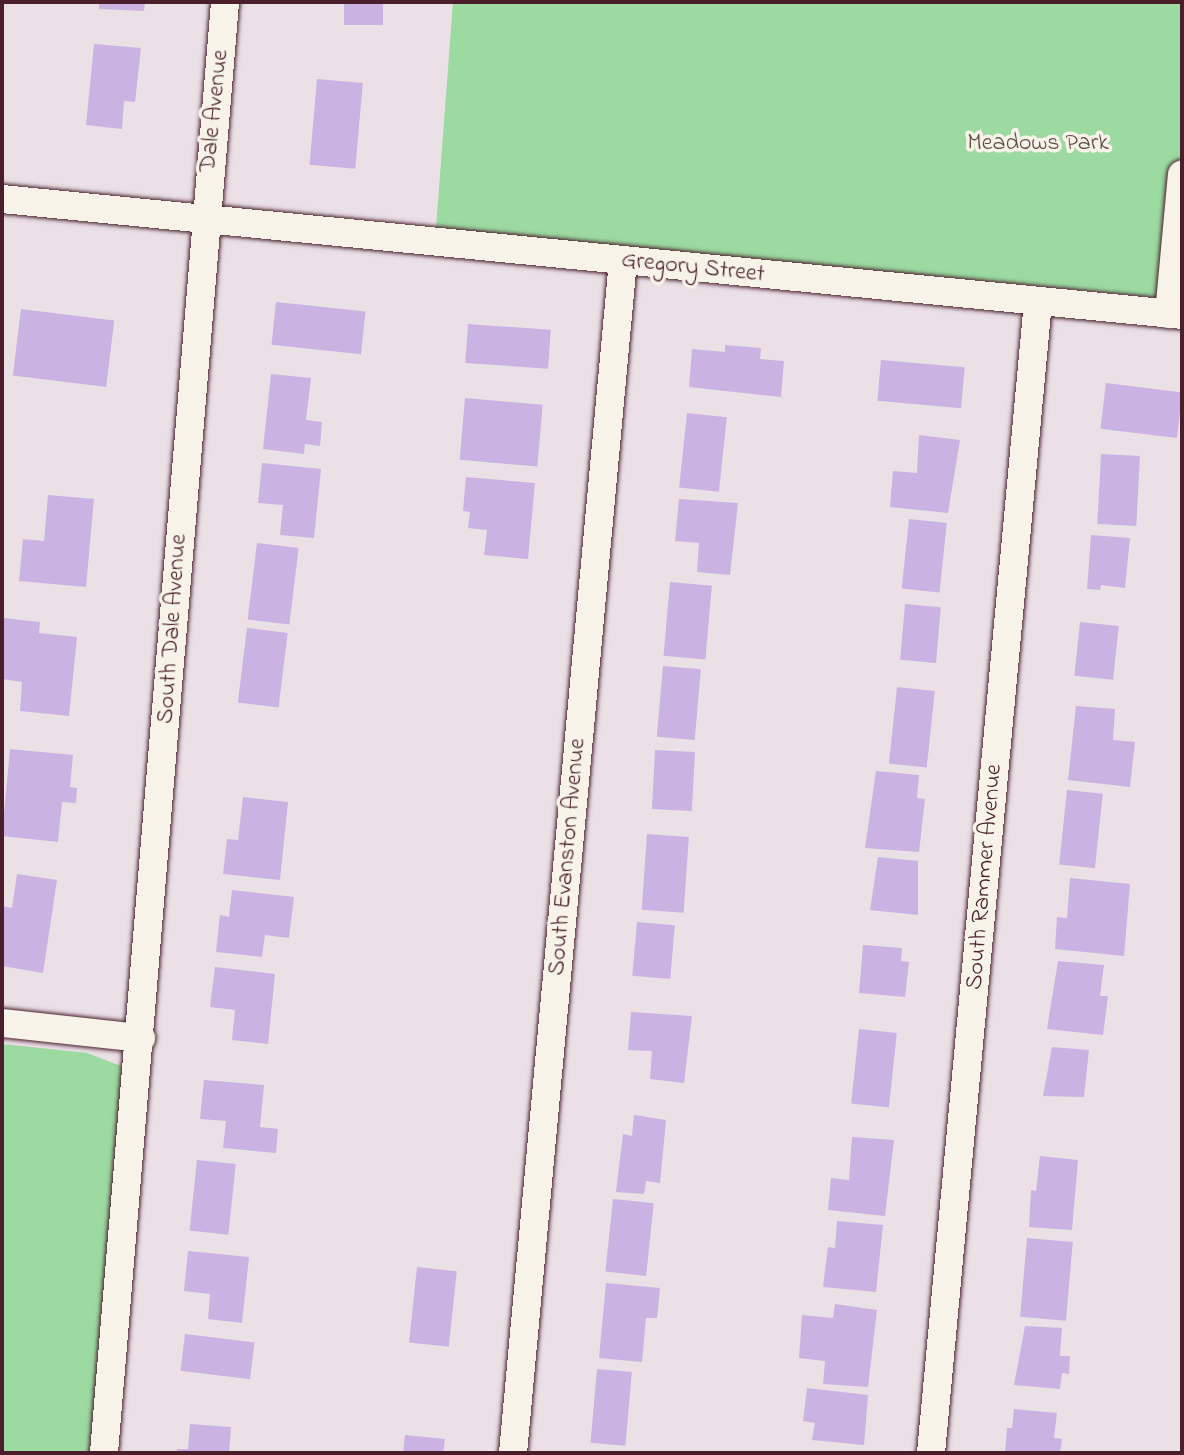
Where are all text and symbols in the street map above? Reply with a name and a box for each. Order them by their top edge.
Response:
street label: Dale Avenue [194,48,236,174]
park label: Meadows Park [967,130,1109,158]
street label: Gregory Street [620,246,766,290]
street label: South Dale Avenue [152,533,194,725]
street label: South Evanston Avenue [543,737,593,977]
street label: South Rammer Avenue [961,763,1009,991]

